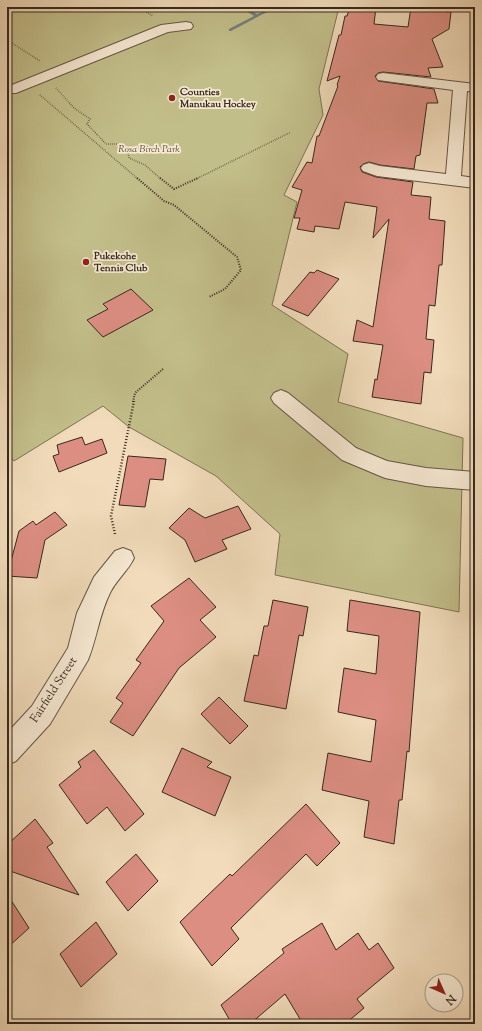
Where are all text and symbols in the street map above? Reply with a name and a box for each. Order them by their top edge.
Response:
place label: Counties Manukau Hockey [179,85,257,112]
marker: Counties Manukau Hockey [167,93,177,103]
park label: Rosa Birch Park [118,142,180,157]
place label: Pukekohe Tennis Club [93,249,148,276]
marker: Pukekohe Tennis Club [81,257,91,267]
street label: Fairfield Street [26,653,82,727]
north arrow [424,973,464,1013]
text: N [441,990,460,1008]

